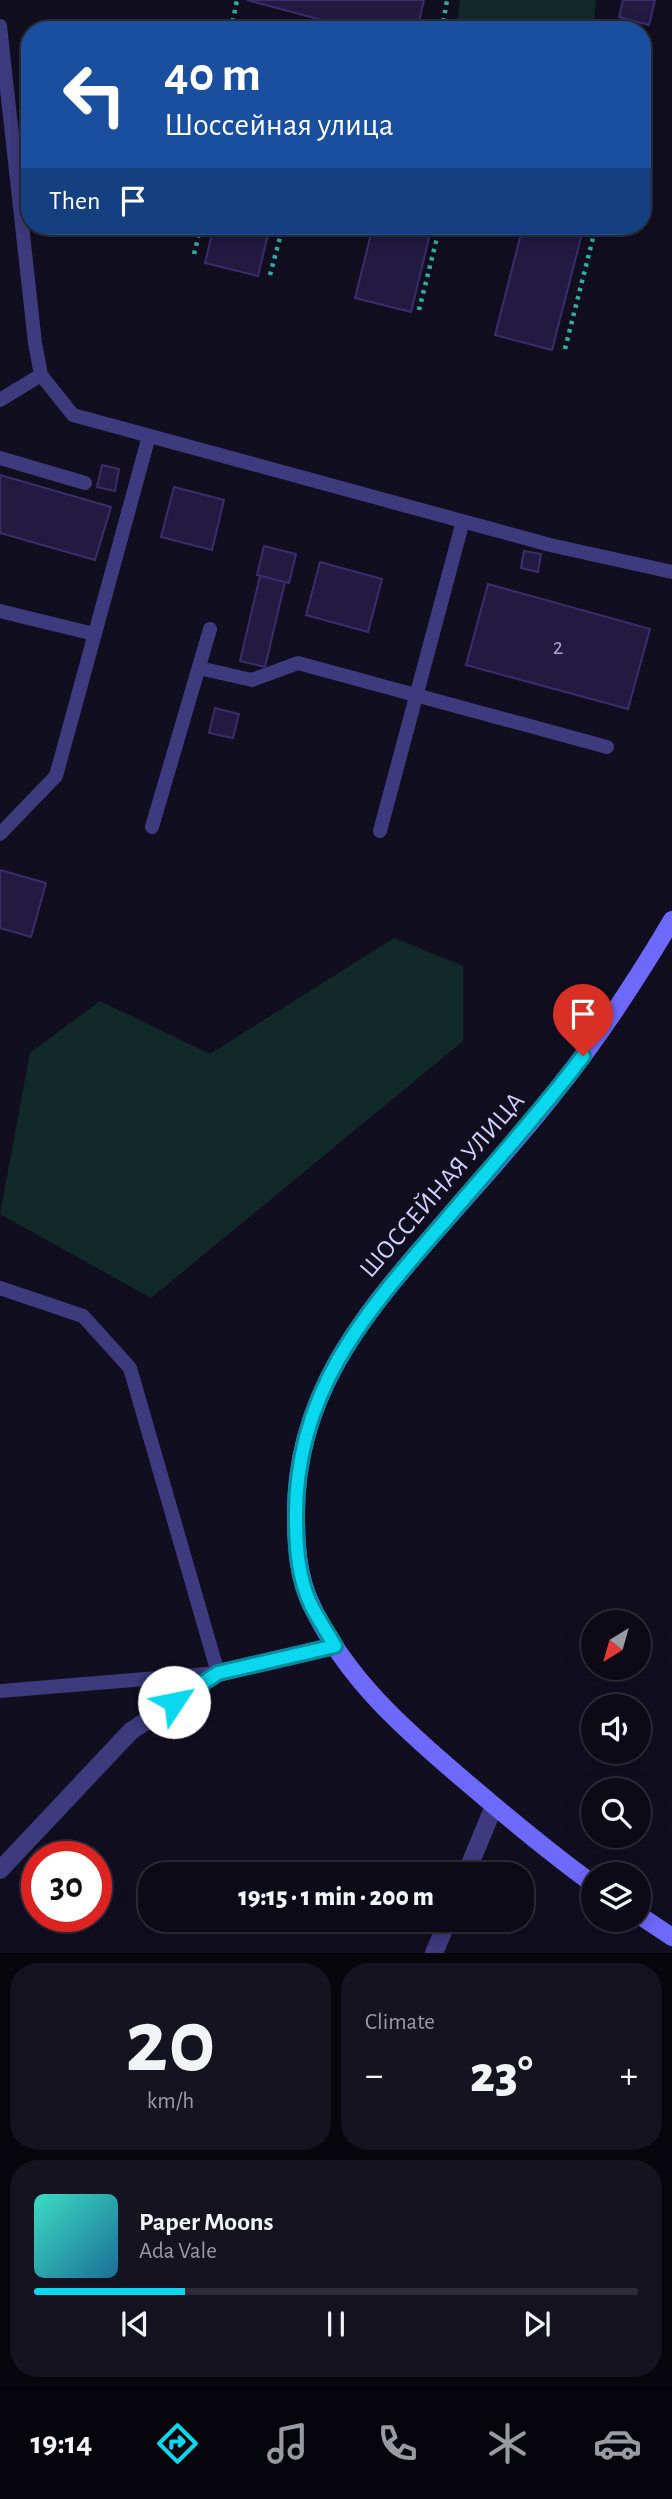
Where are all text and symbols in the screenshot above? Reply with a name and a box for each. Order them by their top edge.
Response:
icon: left [49,49,140,140]
text: 40 m [164,51,261,100]
text: Шоссейная улица [164,109,394,141]
icon: arrive [114,182,152,220]
text: Then [49,188,100,214]
house number: 2 [553,636,563,659]
pin [553,984,613,1056]
icon: arrive [564,995,602,1033]
street label: ШОССЕЙНАЯ УЛИЦА [355,1087,529,1283]
north arrow [581,1610,651,1680]
map controls [581,1610,651,1932]
position arrow [137,1665,211,1739]
button: sound [581,1694,651,1764]
button: search [581,1778,651,1848]
speed limit sign: 30 [21,1841,112,1932]
button: layers [581,1862,651,1932]
text: 19:15 · 1 min · 200 m [238,1884,434,1910]
text: 20 [125,1997,216,2088]
text: Climate [365,2011,435,2034]
text: 23° [470,2049,533,2101]
text: − [365,2057,383,2095]
text: + [620,2057,638,2095]
text: km/h [147,2090,194,2113]
text: Paper Moons [139,2209,274,2235]
text: Ada Vale [139,2240,217,2263]
icon: previous [116,2305,154,2343]
icon: pause [317,2305,355,2343]
icon: next [518,2305,556,2343]
icon: directions [153,2419,202,2468]
icon: music [263,2419,312,2468]
icon: phone [373,2419,422,2468]
icon: climate [483,2419,532,2468]
icon: car [593,2419,642,2468]
text: 19:14 [30,2427,92,2459]

